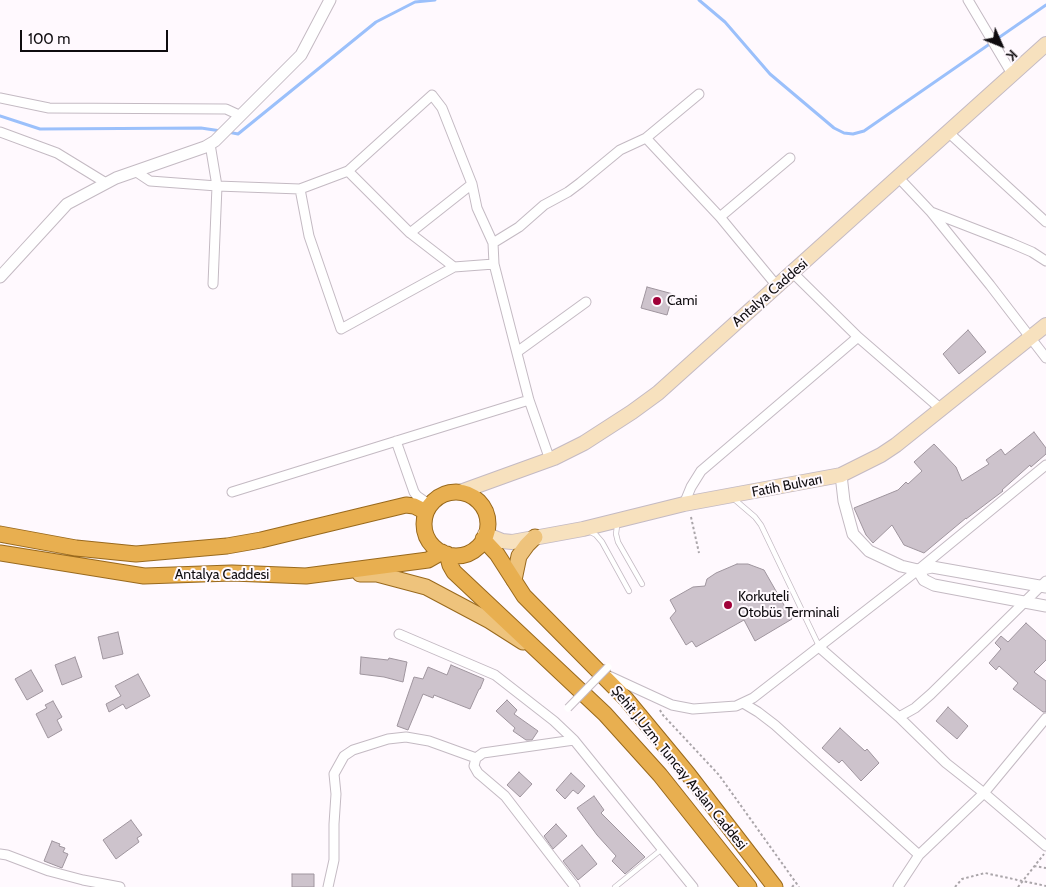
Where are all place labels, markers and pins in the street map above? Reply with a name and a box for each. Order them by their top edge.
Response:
place label: Cami [667,293,698,309]
marker: Cami [651,295,663,307]
place label: Korkuteli Otobüs Terminali [738,589,839,622]
marker: Korkuteli Otobüs Terminali [722,599,734,611]

